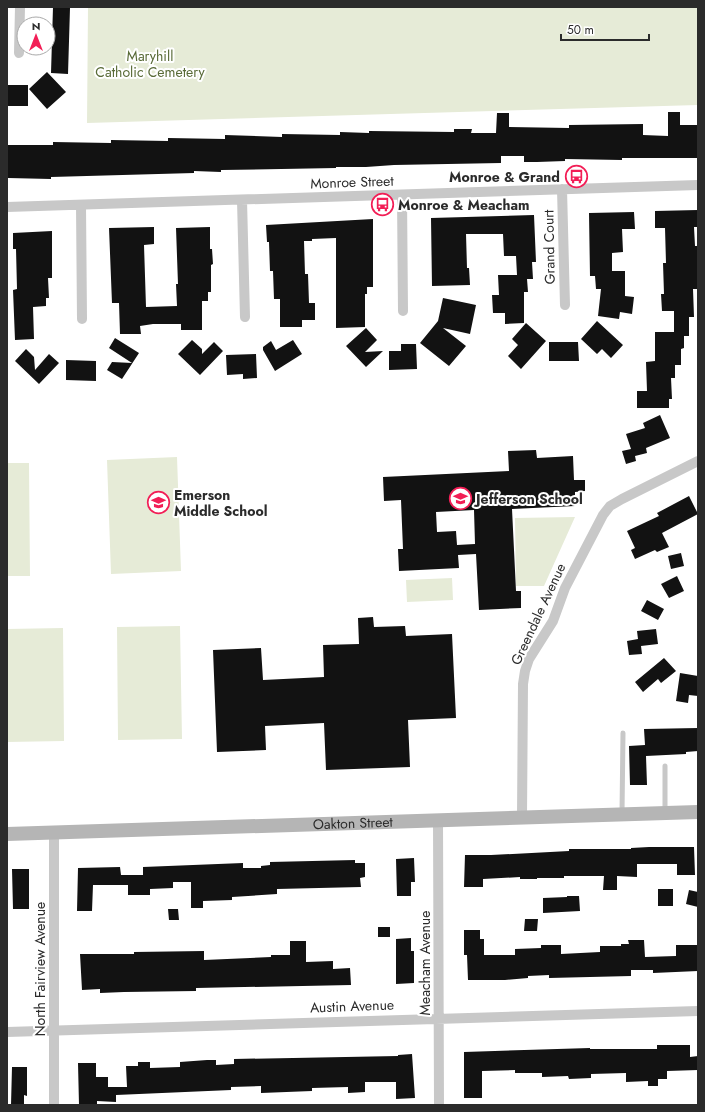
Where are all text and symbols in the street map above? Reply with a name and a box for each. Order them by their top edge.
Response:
north arrow [16,16,56,56]
scale bar [561,16,649,42]
text: N [32,18,40,34]
text: 50 m [567,21,594,39]
park label: Maryhill Catholic Cemetery [95,46,205,82]
bus stop icon: Monroe & Grand [563,164,589,190]
place label: Monroe & Grand [449,167,560,187]
street label: Monroe Street [310,171,395,193]
bus stop icon: Monroe & Meacham [369,192,395,218]
place label: Monroe & Meacham [398,195,530,215]
street label: Grand Court [538,209,560,285]
place label: Emerson Middle School [174,485,268,521]
school or university icon: Jefferson School [447,486,473,512]
place label: Jefferson School [473,489,583,509]
school or university icon: Emerson Middle School [146,490,172,516]
street label: Greendale Avenue [506,560,570,668]
street label: Oakton Street [313,812,394,834]
street label: North Fairview Avenue [30,902,50,1036]
street label: Meacham Avenue [415,911,435,1015]
street label: Austin Avenue [310,995,394,1017]

